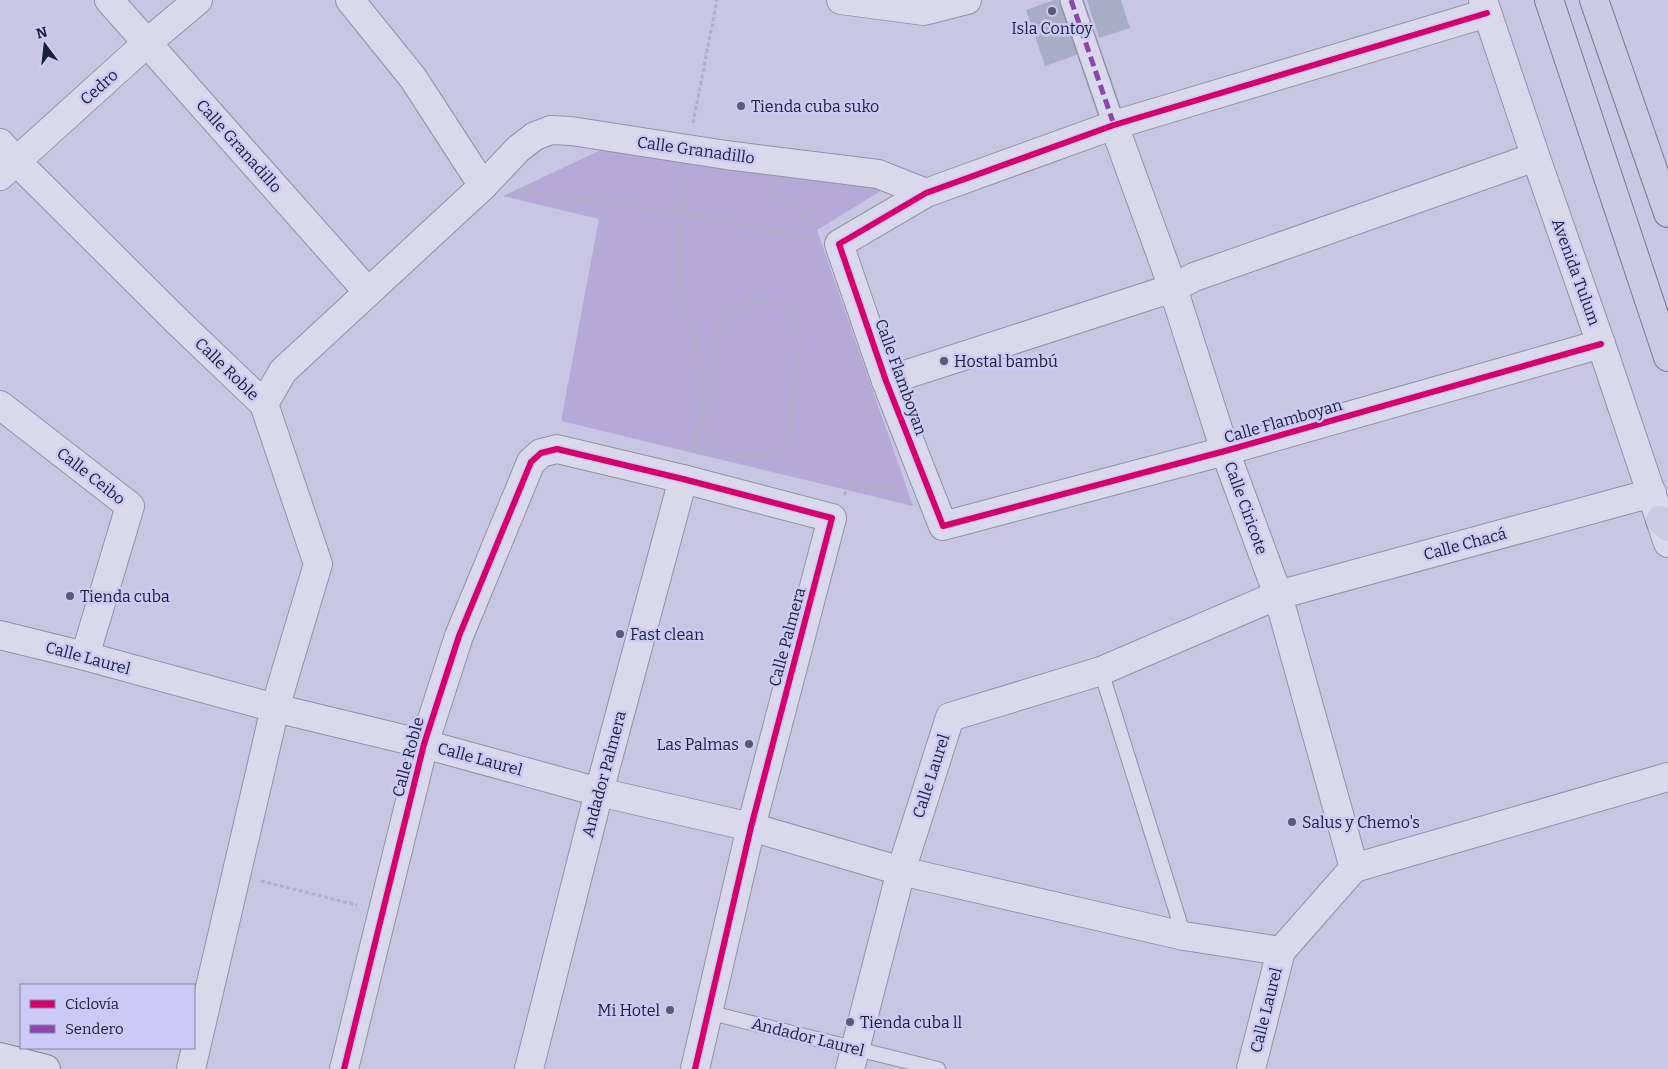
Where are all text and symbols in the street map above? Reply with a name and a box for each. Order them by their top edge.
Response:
marker: Isla Contoy [1046,5,1058,17]
place label: Isla Contoy [1011,19,1093,38]
north arrow [20,20,70,70]
text: N [34,23,49,43]
street label: Cedro [76,65,122,109]
street label: Calle Granadillo [192,96,286,196]
place label: Tienda cuba suko [751,97,879,116]
marker: Tienda cuba suko [735,100,747,112]
street label: Calle Granadillo [636,132,756,168]
street label: Avenida Tulum [1548,216,1604,328]
street label: Calle Flamboyan [871,316,931,438]
street label: Calle Roble [191,334,263,404]
place label: Hostal bambú [954,352,1058,371]
marker: Hostal bambú [938,355,950,367]
street label: Calle Flamboyan [1222,395,1344,447]
street label: Calle Ceibo [53,443,129,509]
street label: Calle Ciricote [1220,459,1272,557]
street label: Calle Chacá [1421,524,1509,564]
street label: Calle Palmera [765,585,809,689]
place label: Tienda cuba [80,587,170,606]
marker: Tienda cuba [64,590,76,602]
place label: Fast clean [630,625,704,644]
marker: Fast clean [614,628,626,640]
street label: Calle Laurel [43,638,133,679]
street label: Andador Palmera [578,709,630,839]
street label: Calle Roble [388,715,428,799]
street label: Calle Laurel [908,731,954,820]
place label: Las Palmas [657,735,739,754]
marker: Las Palmas [743,738,755,750]
street label: Calle Laurel [435,739,525,780]
place label: Salus y Chemo's [1302,813,1420,832]
marker: Salus y Chemo's [1286,816,1298,828]
street label: Calle Laurel [1246,965,1286,1055]
legend [20,984,195,1049]
text: Ciclovía [65,995,119,1013]
place label: Mi Hotel [597,1001,660,1020]
marker: Mi Hotel [664,1004,676,1016]
place label: Tienda cuba ll [860,1013,963,1032]
street label: Andador Laurel [750,1014,867,1060]
marker: Tienda cuba ll [844,1016,856,1028]
text: Sendero [65,1020,124,1038]

